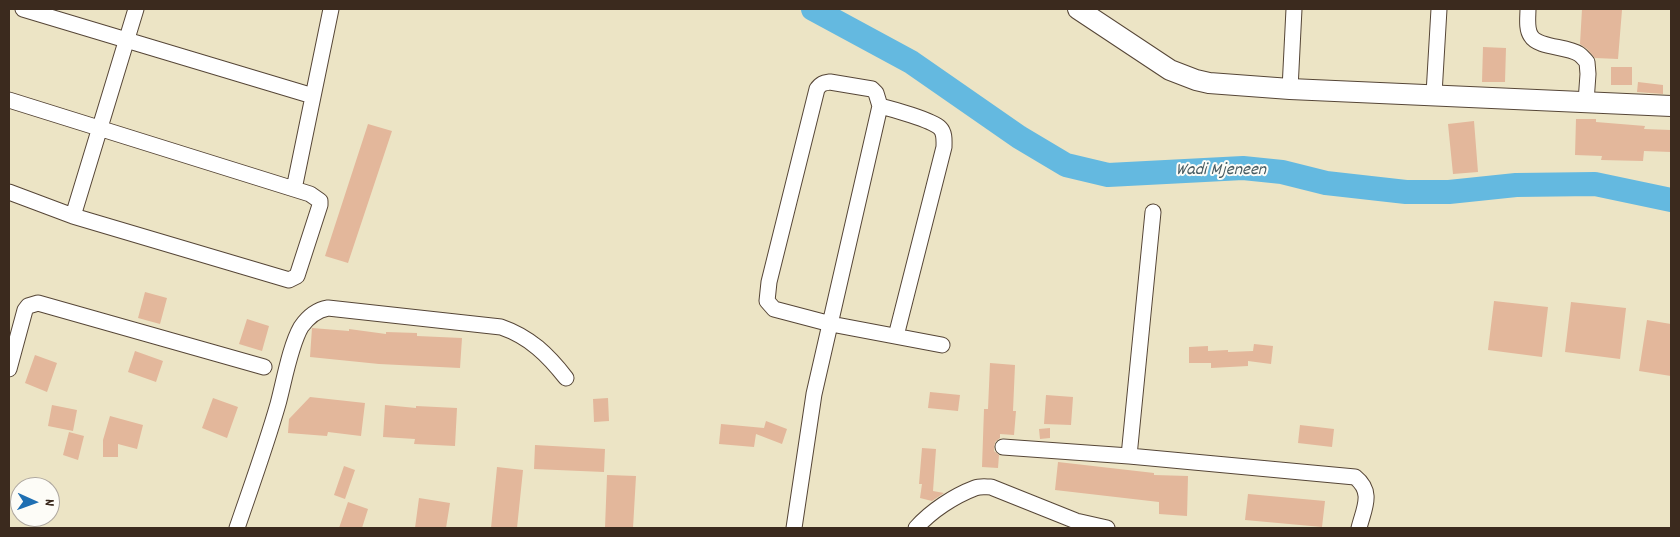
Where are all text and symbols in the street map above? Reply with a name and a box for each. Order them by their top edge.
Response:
water label: Wadi Mjeneen [1176,161,1266,183]
north arrow [10,477,60,527]
text: N [39,499,59,506]

